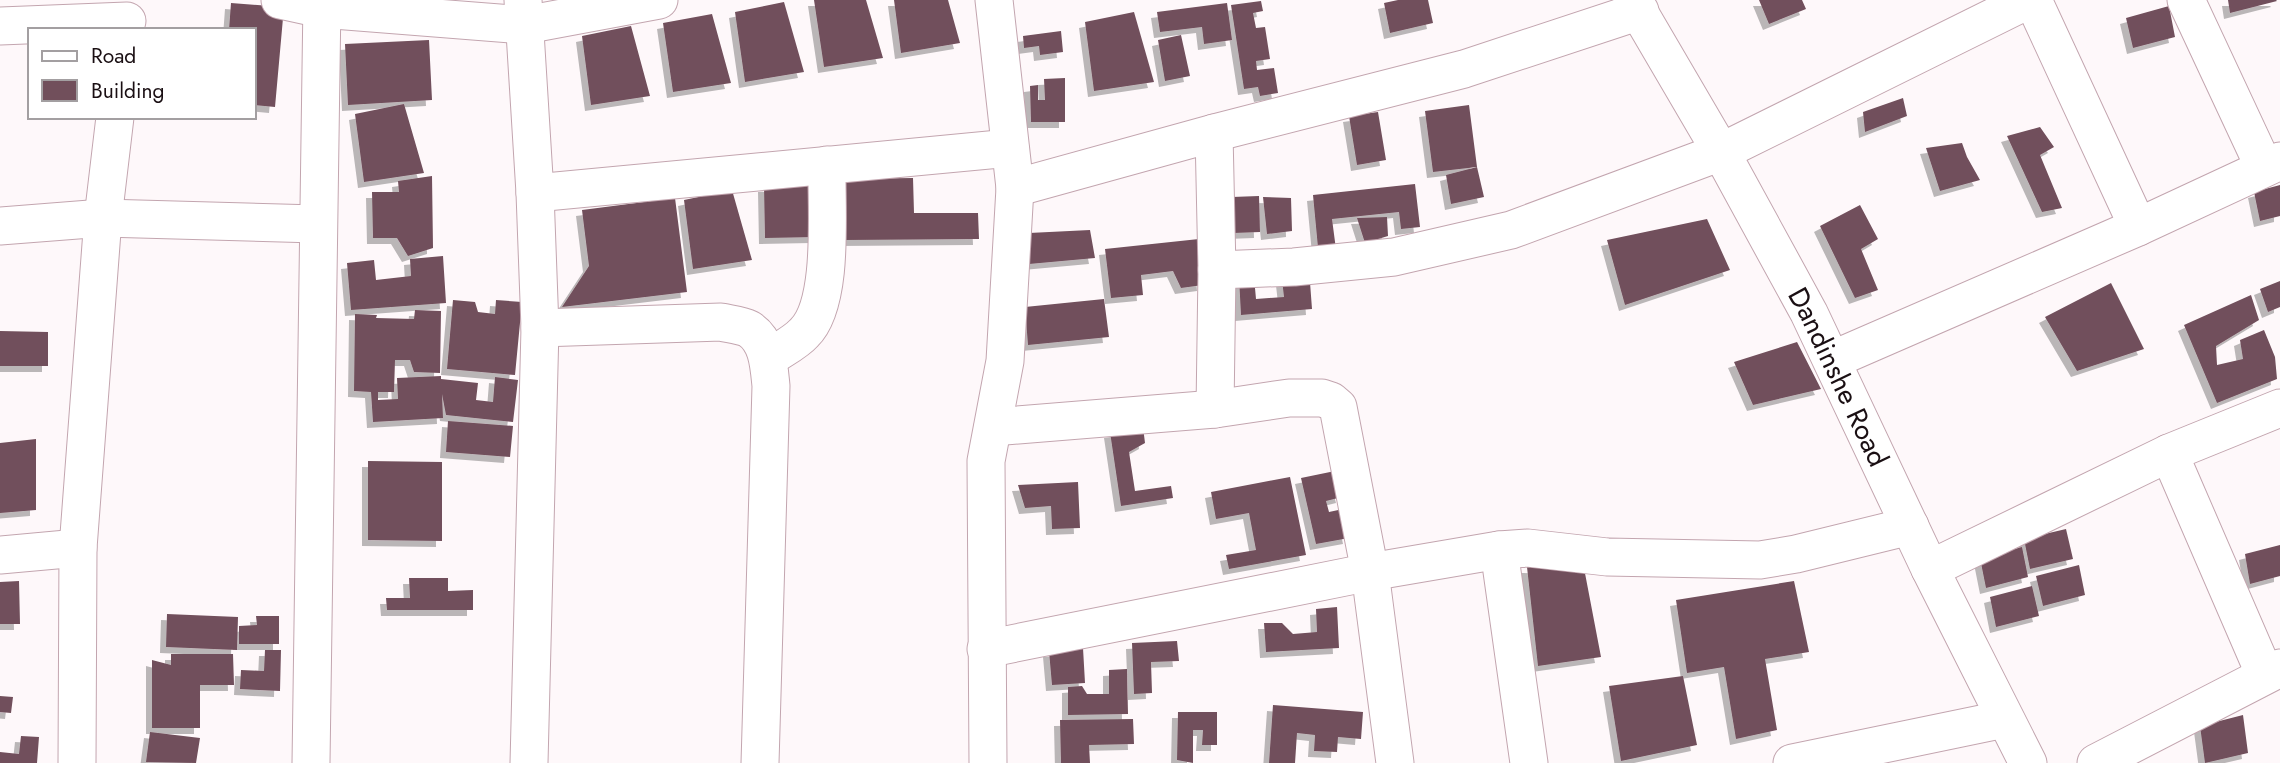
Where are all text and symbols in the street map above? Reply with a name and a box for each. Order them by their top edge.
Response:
legend [28,28,256,119]
text: Road [91,41,136,71]
text: Building [91,76,164,106]
street label: Dandinshe Road [1778,280,1899,473]

